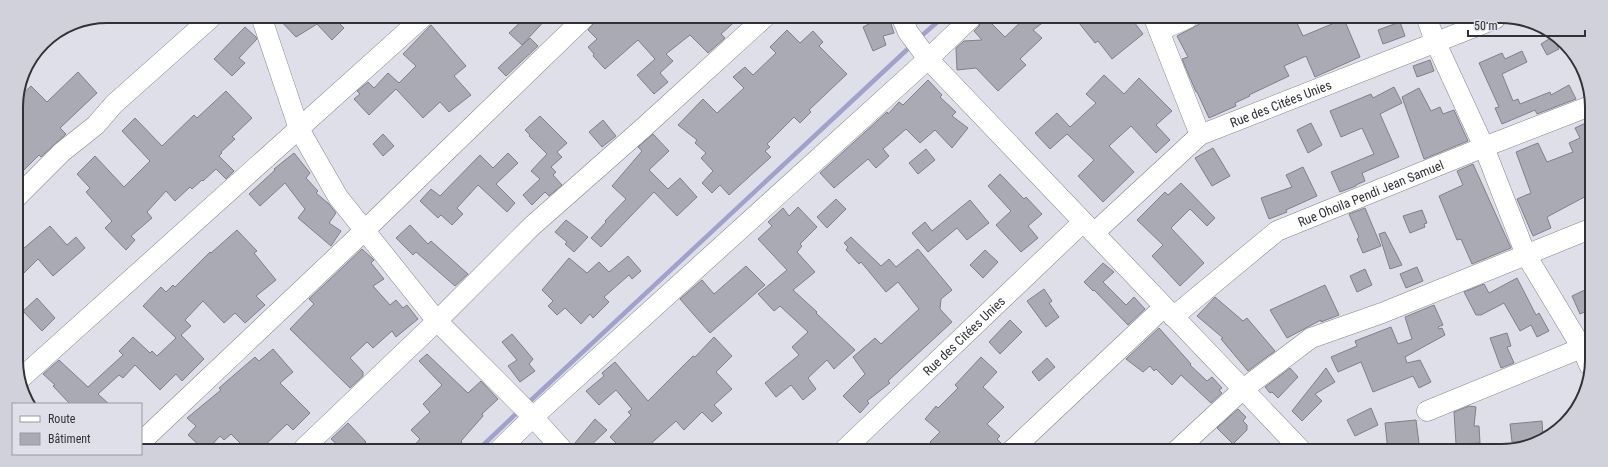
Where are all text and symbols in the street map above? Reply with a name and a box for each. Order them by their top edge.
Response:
scale bar [1468,12,1585,38]
text: 50 m [1474,19,1498,33]
street label: Rue des Citées Unies [1228,77,1334,130]
street label: Rue Ohoila Pendi Jean Samuel [1296,157,1446,230]
street label: Rue des Citées Unies [920,294,1008,379]
legend [12,403,142,455]
text: Route [48,412,76,426]
text: Bâtiment [48,432,91,446]

